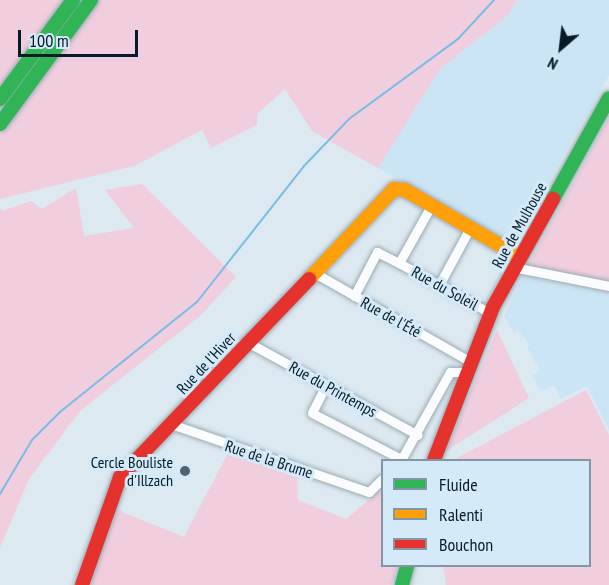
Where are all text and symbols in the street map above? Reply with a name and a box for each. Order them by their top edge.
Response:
scale bar [21,18,141,56]
north arrow [531,18,591,78]
text: 100 m [29,29,69,52]
text: N [544,53,561,75]
street label: Rue de Mulhouse [487,179,551,271]
street label: Rue du Soleil [408,262,482,314]
street label: Rue de l'Été [358,293,424,341]
street label: Rue de l'Hiver [173,328,239,398]
street label: Rue du Printemps [286,357,380,421]
street label: Rue de la Brume [223,436,315,482]
place label: Cercle Bouliste d'Illzach [91,452,173,490]
legend [381,459,591,567]
marker: Cercle Bouliste d'Illzach [178,464,192,478]
text: Fluide [439,473,478,496]
text: Ralenti [439,503,483,526]
text: Bouchon [439,533,493,556]

